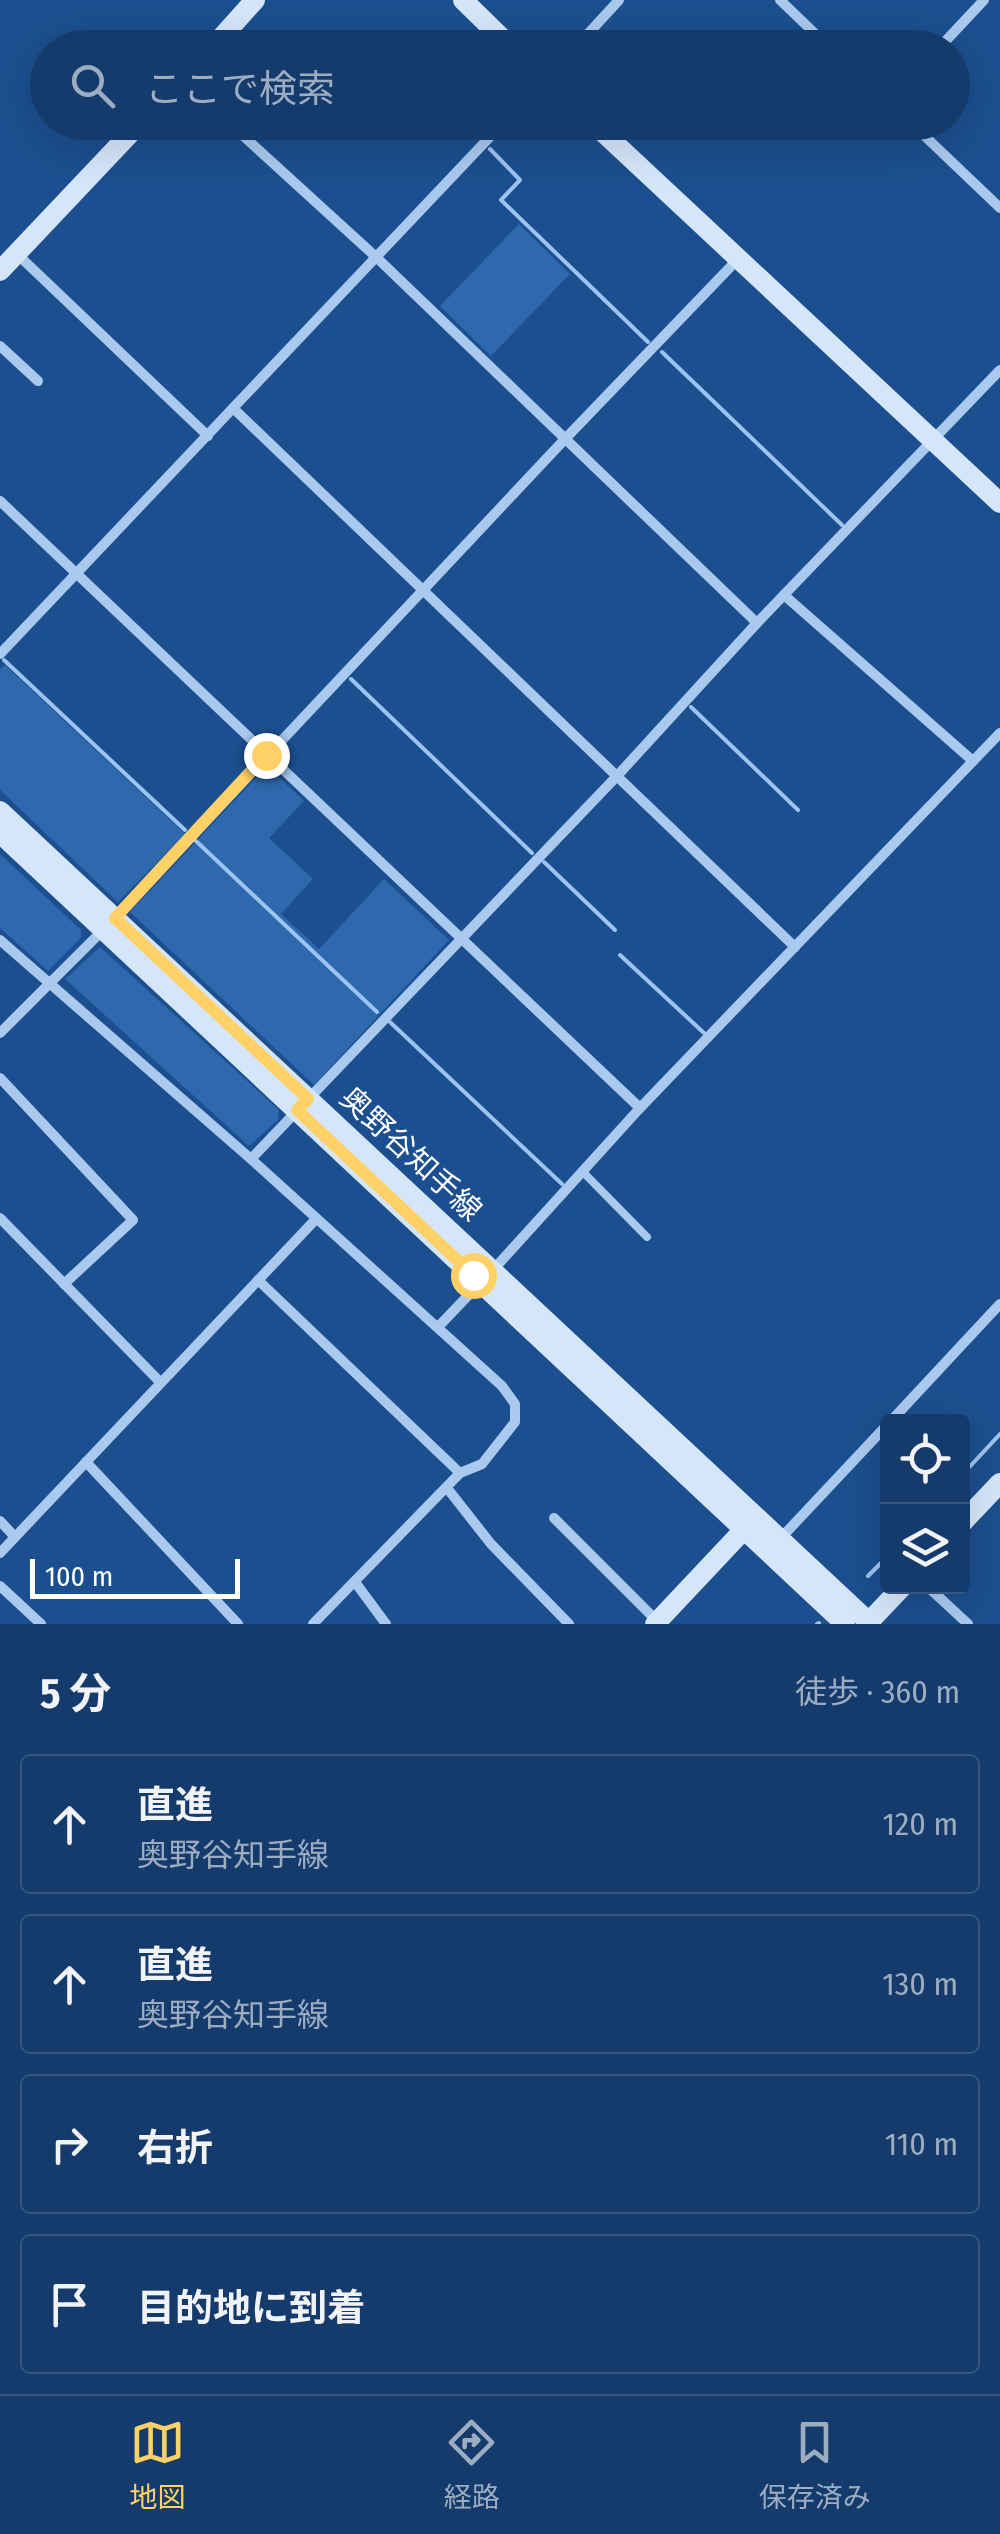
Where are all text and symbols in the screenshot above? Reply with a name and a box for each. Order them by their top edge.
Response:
search box [30,30,970,140]
icon: search [65,58,120,113]
text: ここで検索 [145,66,335,112]
route end [244,733,290,779]
street label: 奥野谷知手線 [333,1079,489,1229]
route start [451,1253,497,1299]
map controls [880,1414,970,1594]
button: locate [880,1414,970,1504]
button: layers [880,1504,970,1594]
scale bar [30,1554,240,1598]
text: 100 m [45,1560,113,1593]
text: 5 分 [40,1669,111,1719]
text: 徒歩 · 360 m [795,1673,960,1711]
text: 直進 [137,1782,213,1828]
icon: ahead [42,1797,97,1852]
text: 120 m [883,1805,958,1843]
text: 奥野谷知手線 [137,1836,329,1874]
text: 直進 [137,1942,213,1988]
icon: ahead [42,1957,97,2012]
text: 130 m [882,1965,958,2003]
text: 奥野谷知手線 [137,1996,329,2034]
icon: right [42,2117,97,2172]
text: 右折 [137,2125,213,2171]
text: 110 m [885,2125,958,2163]
icon: arrive [42,2277,97,2332]
text: 目的地に到着 [137,2285,365,2331]
tab: 地図 [129,2415,185,2515]
tab: 経路 [444,2415,500,2515]
tab: 保存済み [759,2415,871,2515]

